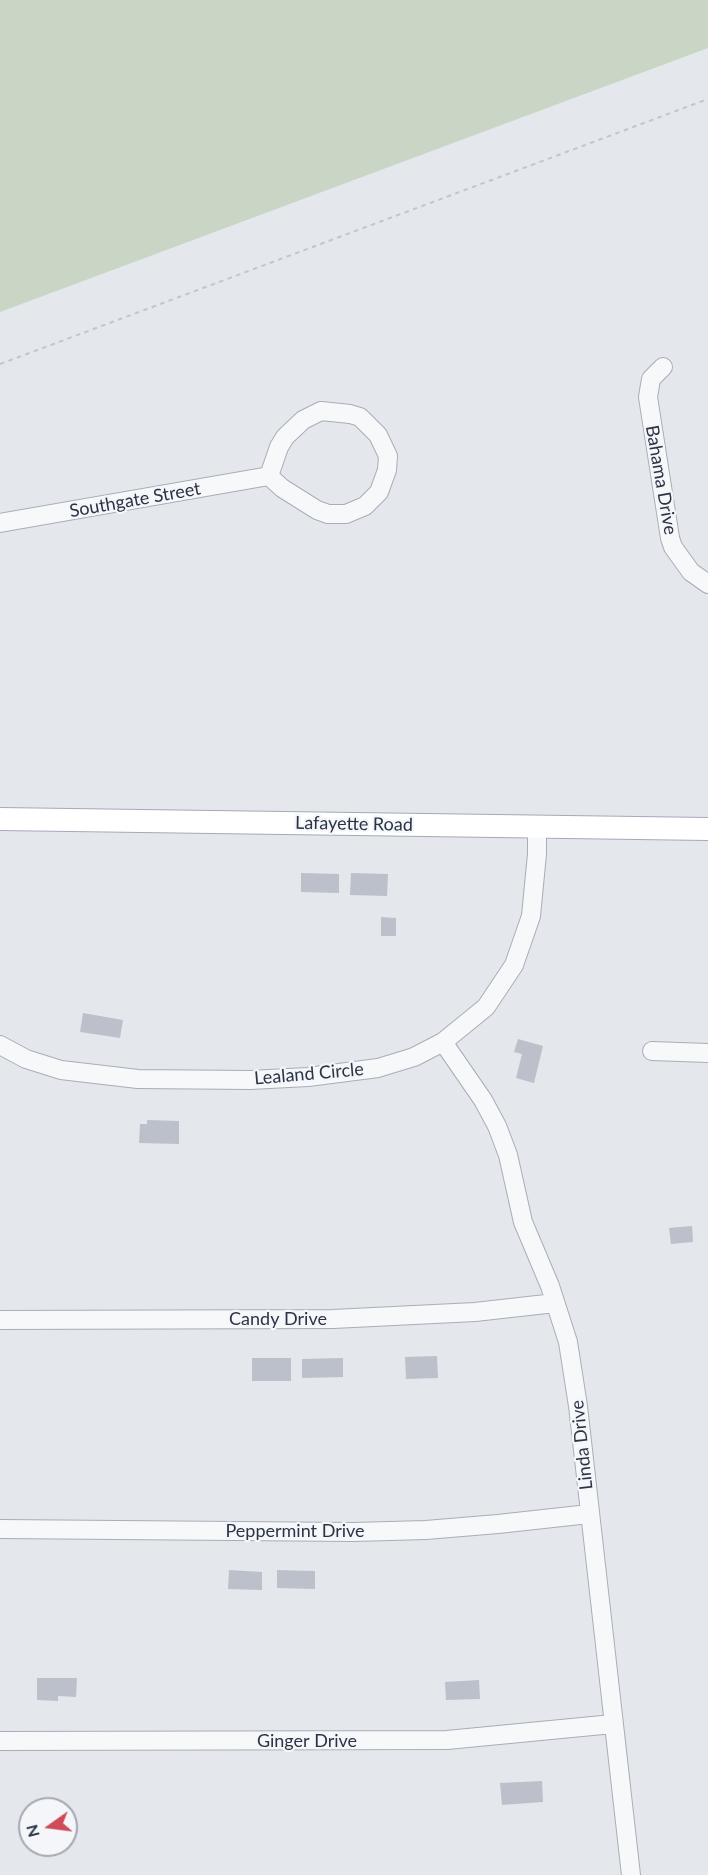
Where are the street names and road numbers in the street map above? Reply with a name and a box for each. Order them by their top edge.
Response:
street label: Bahama Drive [641,424,681,536]
street label: Southgate Street [68,478,202,522]
street label: Lafayette Road [295,812,413,836]
street label: Lealand Circle [253,1058,365,1090]
street label: Candy Drive [229,1308,327,1330]
street label: Linda Drive [567,1399,597,1491]
street label: Peppermint Drive [225,1520,365,1542]
street label: Ginger Drive [257,1730,357,1752]

